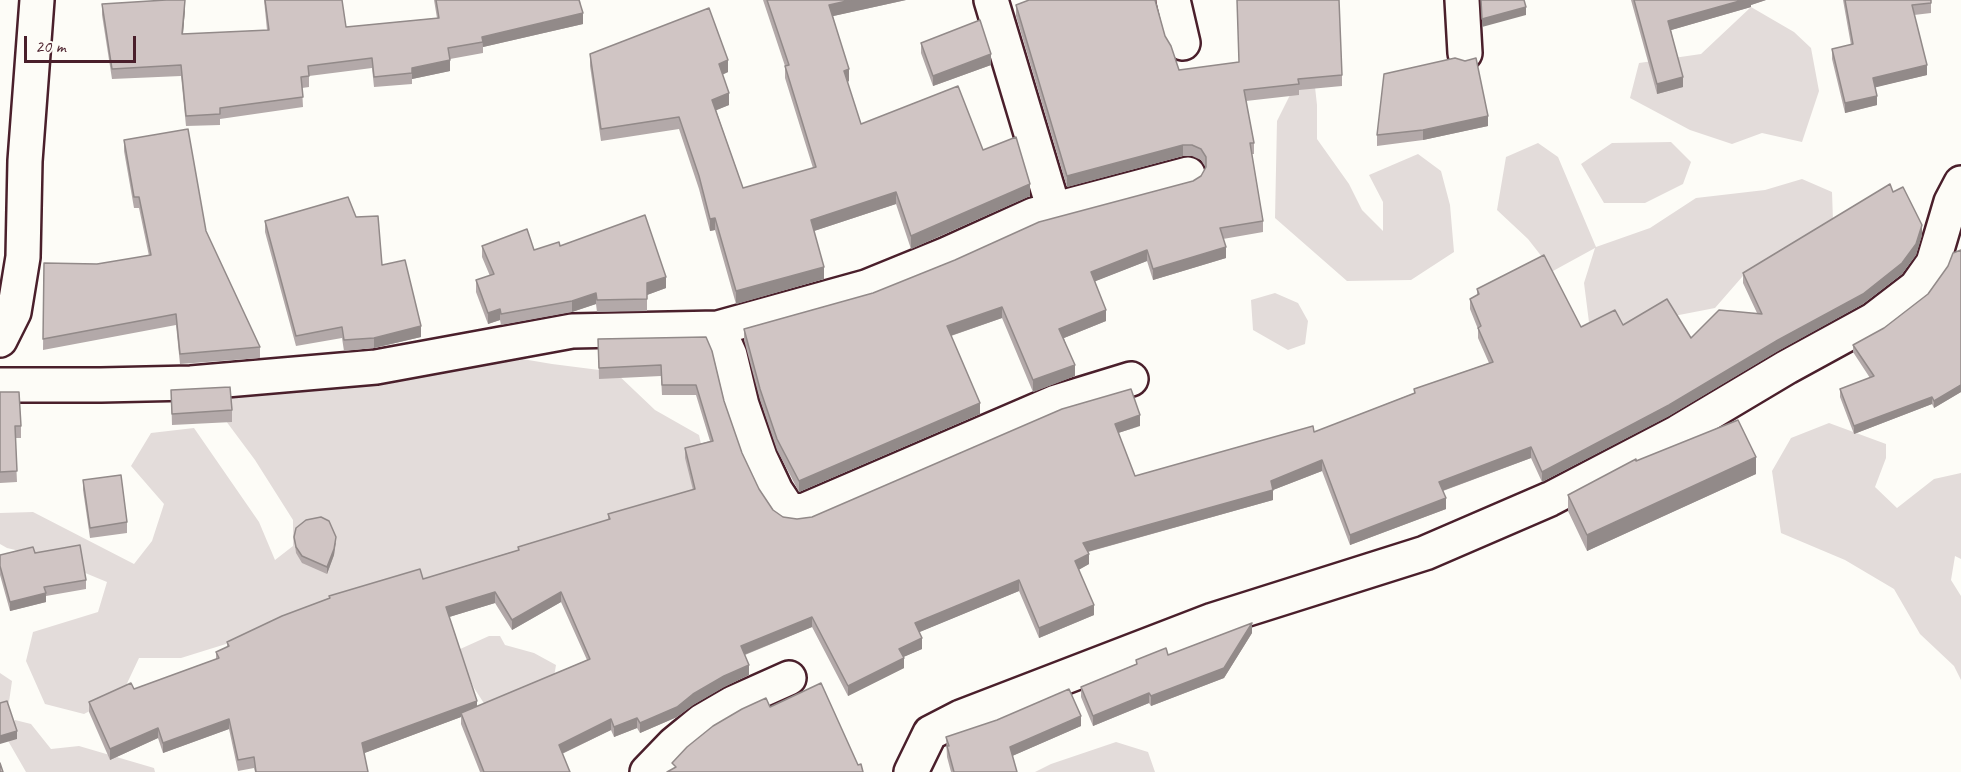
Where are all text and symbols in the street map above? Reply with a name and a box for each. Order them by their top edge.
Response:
scale bar [27,24,140,62]
text: 20 m [35,35,66,57]

